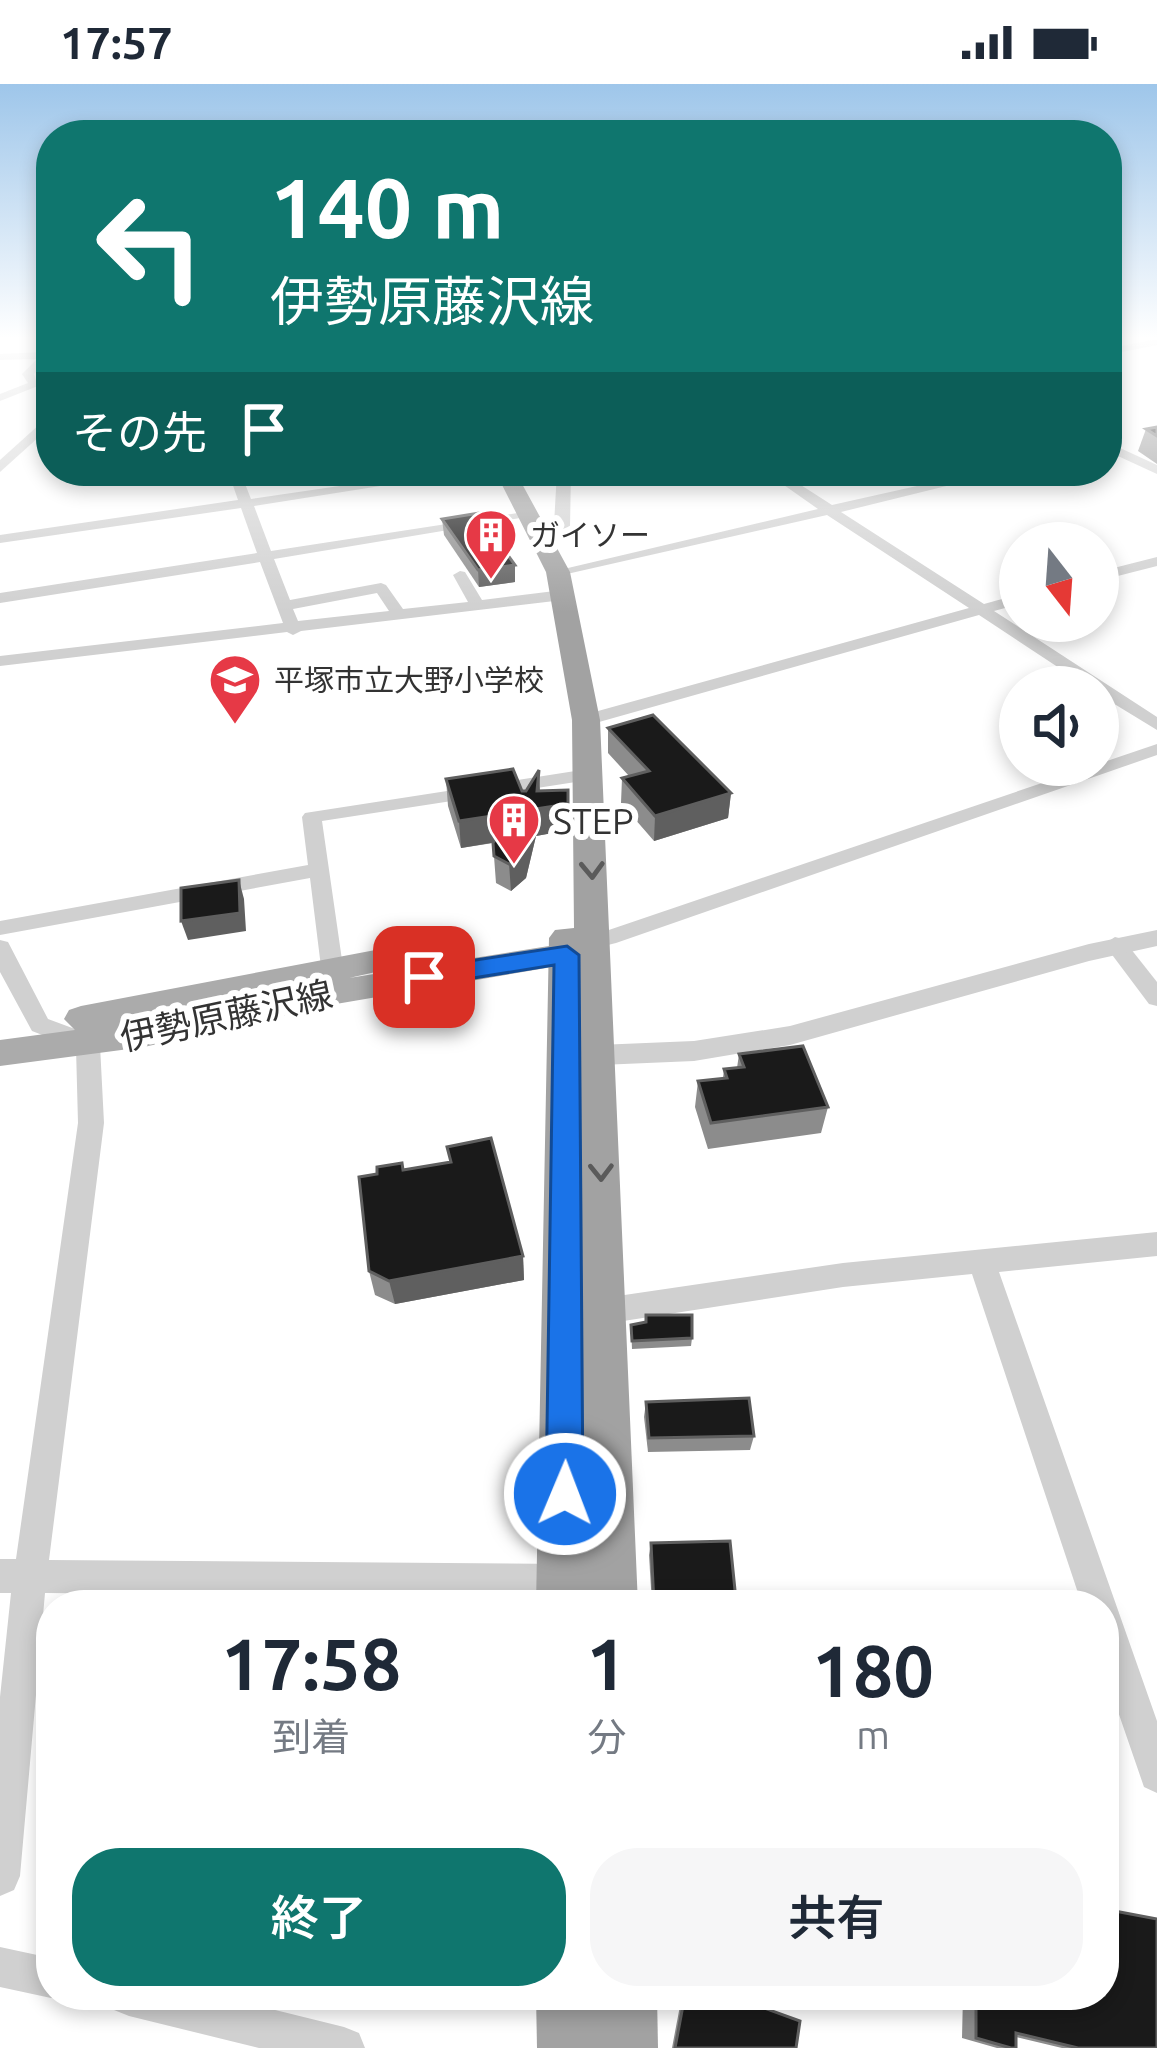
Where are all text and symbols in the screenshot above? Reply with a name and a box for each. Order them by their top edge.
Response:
text: 17:57 [60,17,173,68]
text: 140 m [270,160,504,254]
icon: left [72,168,228,324]
text: 伊勢原藤沢線 [270,271,594,331]
icon: arrive [231,396,297,462]
text: その先 [72,407,207,458]
building icon: ガイソー [463,507,519,581]
place label: ガイソー [530,518,650,552]
north arrow [999,522,1119,642]
map controls [999,522,1119,786]
school or university icon: 平塚市立大野小学校 [207,652,263,726]
place label: 平塚市立大野小学校 [274,663,544,697]
button: sound [999,666,1119,786]
building icon: STEP [486,792,542,866]
place label: STEP [553,800,634,841]
one-way arrow [578,861,604,880]
pin [373,926,475,1028]
icon: arrive [391,944,457,1010]
street label: 伊勢原藤沢線 [116,972,336,1058]
one-way arrow [588,1164,614,1182]
position arrow [502,1431,628,1557]
text: 17:58 [221,1623,401,1704]
text: 1 [586,1623,627,1704]
text: 180 [812,1630,934,1711]
text: m [856,1713,890,1756]
text: 到着 [272,1715,350,1758]
text: 分 [587,1715,626,1758]
button: 終了 [72,1848,566,1986]
button: 共有 [590,1848,1083,1986]

